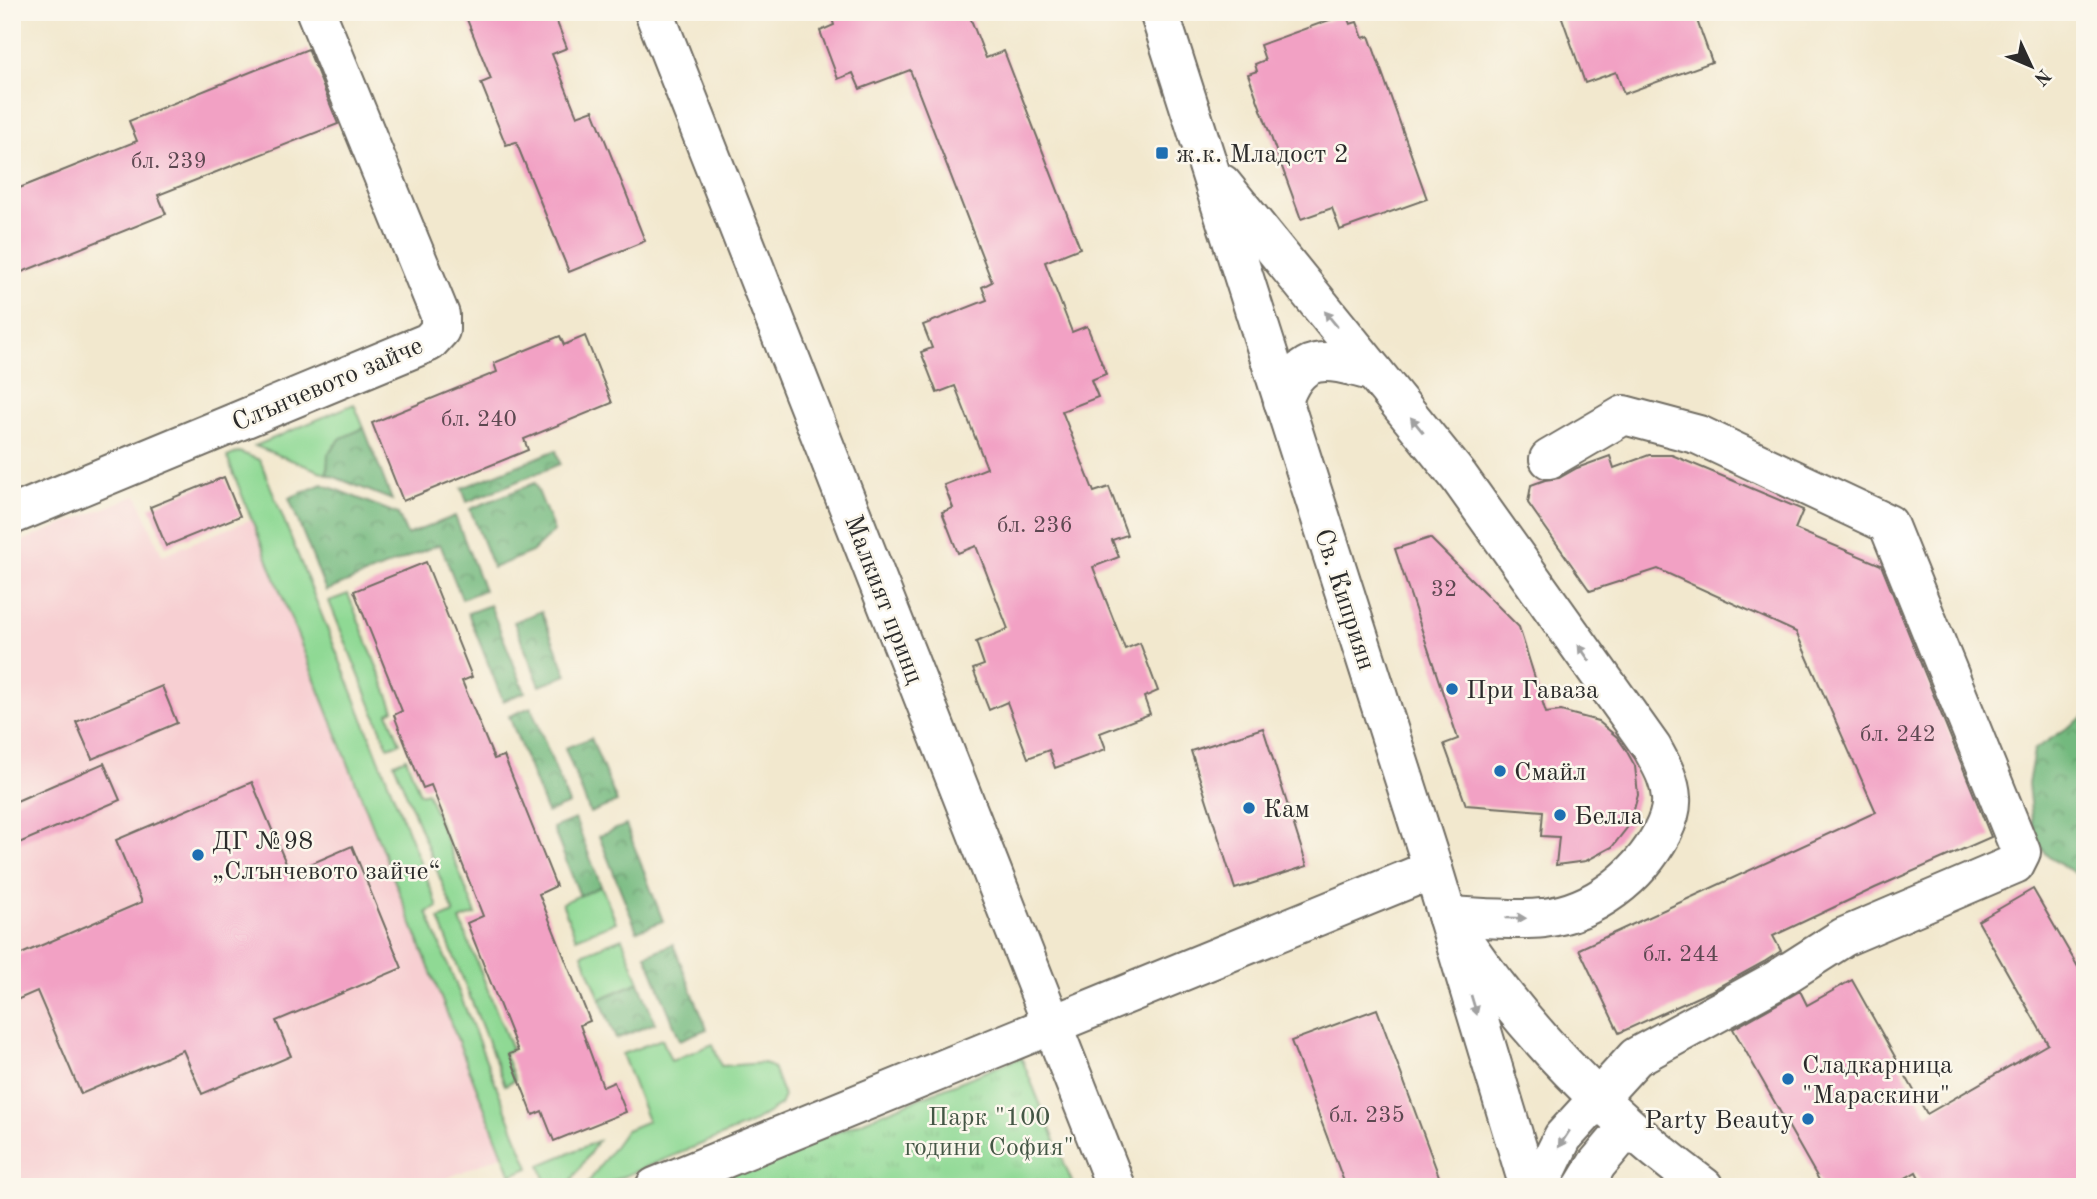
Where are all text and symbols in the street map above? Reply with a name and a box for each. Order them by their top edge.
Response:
north arrow [1996,32,2066,102]
text: N [2029,64,2053,88]
place label: ж.к. Младост 2 [1176,142,1349,168]
marker: ж.к. Младост 2 [1154,145,1170,161]
house number: бл. 239 [131,150,207,173]
one-way arrow [1323,310,1338,328]
street label: Слънчевото зайче [229,333,427,437]
house number: бл. 240 [441,408,517,431]
one-way arrow [1409,416,1424,434]
street label: Малкият принц [839,512,927,687]
house number: бл. 236 [997,514,1073,537]
street label: Св. Киприян [1309,526,1379,673]
house number: 32 [1431,578,1457,601]
one-way arrow [1577,644,1591,662]
place label: При Гаваза [1466,678,1599,704]
marker: При Гаваза [1444,681,1460,697]
house number: бл. 242 [1860,723,1936,746]
place label: Смайл [1514,760,1586,786]
marker: Смайл [1492,763,1508,779]
place label: Кам [1263,797,1310,823]
marker: Кам [1241,800,1257,816]
place label: Белла [1574,804,1644,830]
marker: Белла [1552,807,1568,823]
place label: ДГ №98 „Слънчевото зайче“ [212,829,441,885]
marker: ДГ №98 „Слънчевото зайче“ [190,847,206,863]
one-way arrow [1505,912,1527,924]
house number: бл. 244 [1643,943,1719,966]
one-way arrow [1470,995,1480,1016]
place label: Сладкарница "Мараскини" [1802,1053,1953,1109]
marker: Сладкарница "Мараскини" [1780,1071,1796,1087]
house number: бл. 235 [1329,1104,1405,1127]
park label: Парк "100 години София" [904,1105,1074,1161]
place label: Party Beauty [1644,1108,1794,1134]
marker: Party Beauty [1800,1111,1816,1127]
one-way arrow [1558,1129,1571,1148]

